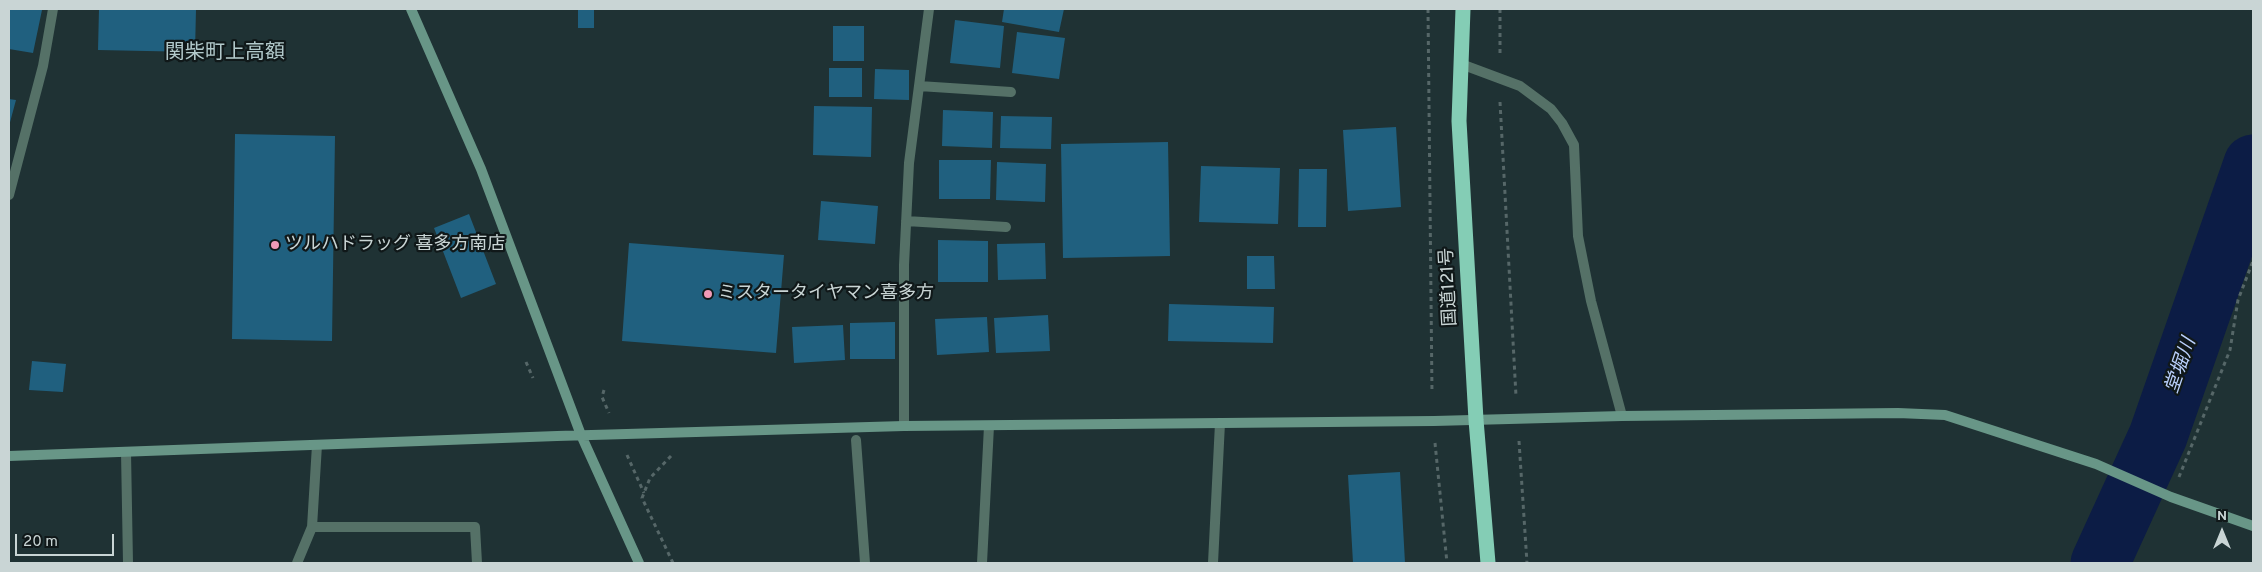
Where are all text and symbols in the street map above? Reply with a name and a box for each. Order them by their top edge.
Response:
district label: 関柴町上高額 [165,42,285,66]
place label: ツルハドラッグ 喜多方南店 [285,234,505,256]
marker: ツルハドラッグ 喜多方南店 [269,239,281,251]
street label: 国道121号 [1437,247,1463,327]
place label: ミスタータイヤマン喜多方 [718,283,934,305]
marker: ミスタータイヤマン喜多方 [702,288,714,300]
water label: 堂堀川 [2162,335,2202,397]
north arrow [2197,507,2247,557]
text: N [2217,508,2227,525]
scale bar [18,524,116,556]
text: 20 m [23,533,58,552]

